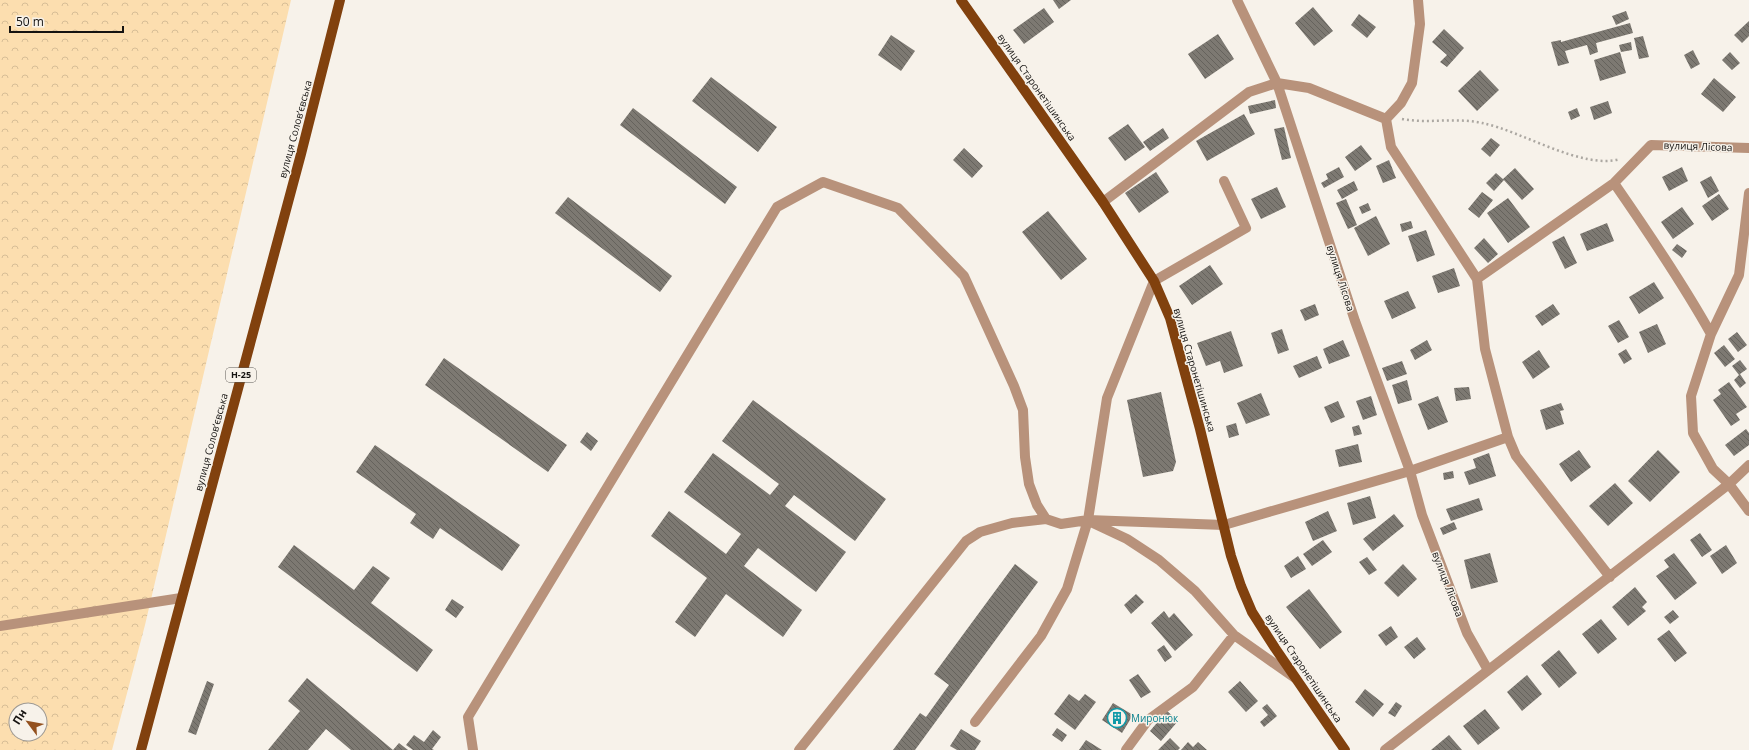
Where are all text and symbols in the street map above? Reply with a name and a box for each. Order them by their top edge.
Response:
scale bar [10,8,123,34]
text: 50 m [16,13,44,30]
street label: вулиця Старонетішинська [995,31,1079,143]
street label: вулиця Соловʼєвська [275,78,315,180]
street label: вулиця Лісова [1663,138,1733,154]
street label: вулиця Лісова [1324,243,1358,313]
street label: вулиця Старонетішинська [1171,307,1219,433]
road number: Н-25 [226,368,256,382]
street label: вулиця Соловʼєвська [191,391,231,493]
street label: вулиця Лісова [1429,549,1467,619]
street label: вулиця Старонетішинська [1262,611,1346,725]
north arrow [8,702,48,742]
text: Пн [9,706,30,727]
building icon: Миронюк [1106,707,1128,729]
place label: Миронюк [1131,711,1179,725]

